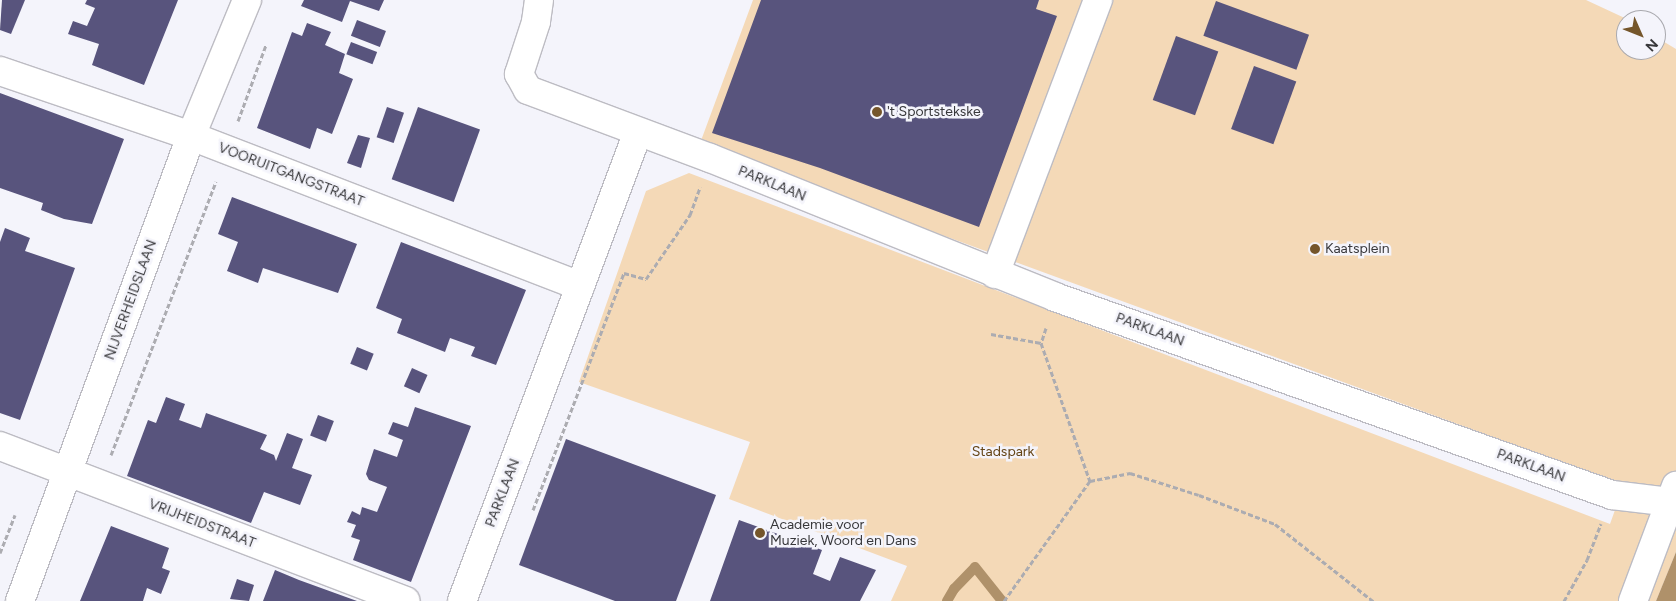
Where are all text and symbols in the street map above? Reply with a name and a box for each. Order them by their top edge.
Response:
north arrow [1616,10,1666,60]
text: N [1642,35,1661,55]
place label: 't Sportstekske [887,104,981,120]
marker: 't Sportstekske [871,106,883,118]
street label: VOORUITGANGSTRAAT [216,139,366,211]
street label: PARKLAAN [735,163,809,205]
street label: NIJVERHEIDSLAAN [101,238,161,362]
place label: Kaatsplein [1325,241,1390,257]
marker: Kaatsplein [1309,243,1321,255]
street label: PARKLAAN [1113,310,1187,350]
park label: Stadspark [972,444,1034,460]
street label: PARKLAAN [1494,446,1568,486]
street label: PARKLAAN [482,456,524,530]
street label: VRIJHEIDSTRAAT [146,496,258,552]
place label: Academie voor Muziek, Woord en Dans [770,517,916,550]
marker: Academie voor Muziek, Woord en Dans [754,527,766,539]

